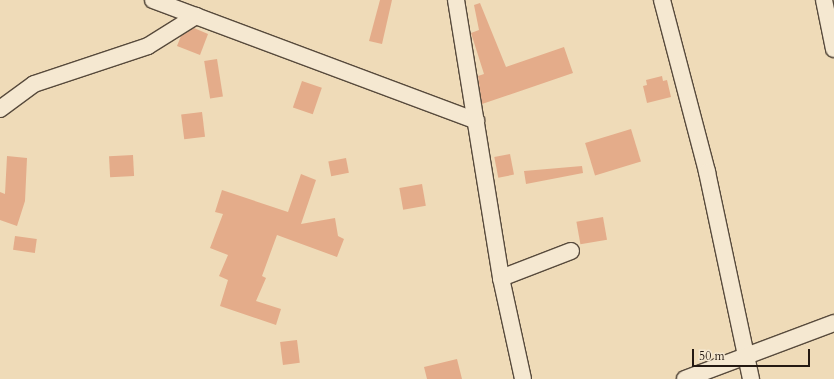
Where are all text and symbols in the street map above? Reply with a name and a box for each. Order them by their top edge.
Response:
scale bar [694,341,812,367]
text: 50 m [699,348,725,364]

